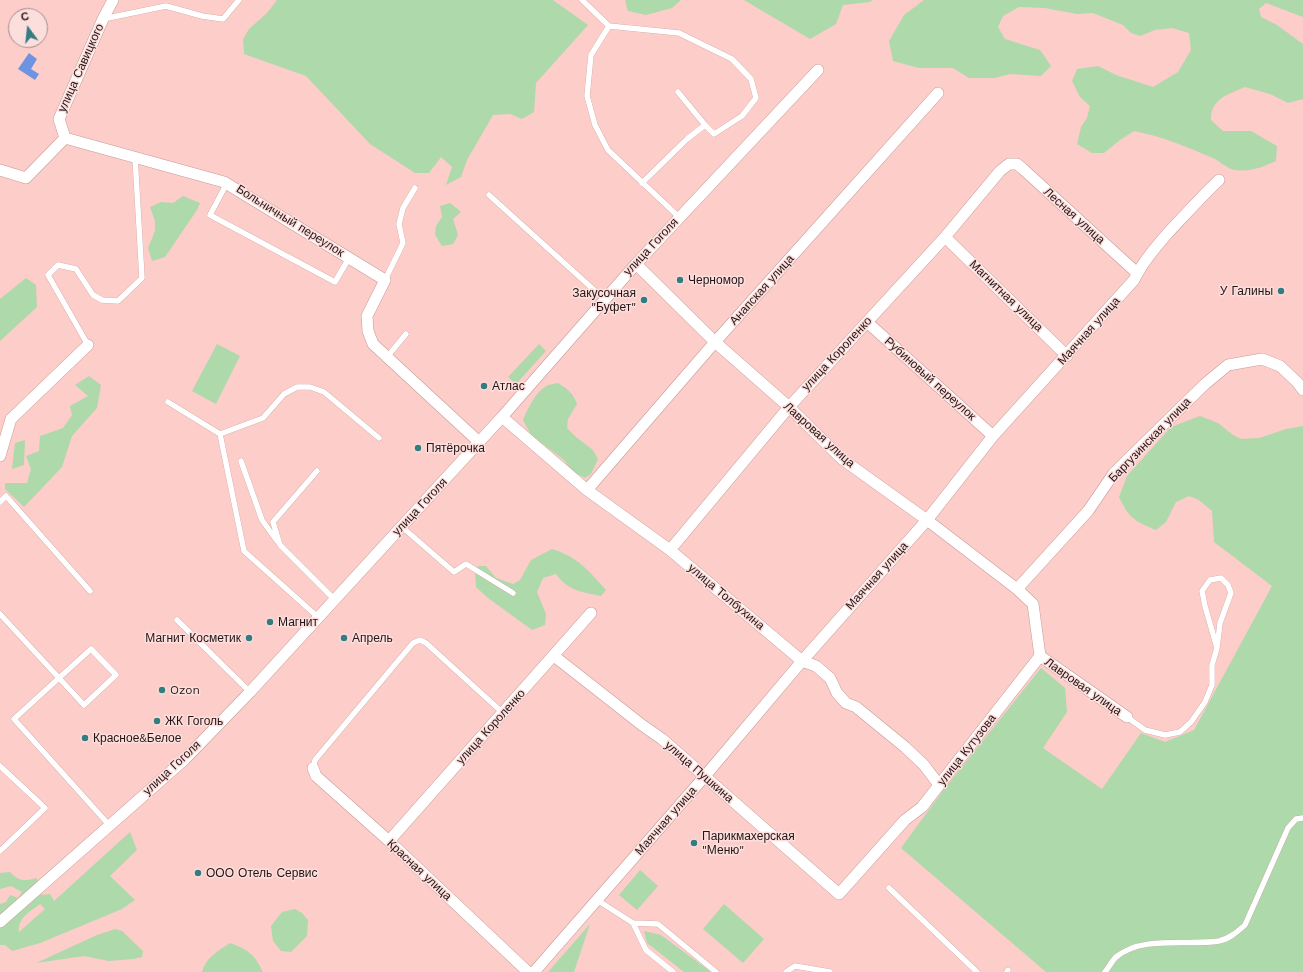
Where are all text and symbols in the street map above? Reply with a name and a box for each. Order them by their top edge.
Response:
north arrow [8,8,48,48]
text: С [19,10,31,24]
street label: улица Савицкого [55,22,107,114]
street label: Больничный переулок [233,182,347,260]
street label: Лесная улица [1040,185,1108,247]
street label: улица Гоголя [621,215,681,279]
street label: Анапская улица [727,252,797,328]
street label: Магнитная улица [966,257,1046,335]
place label: Черномор [688,273,744,287]
marker: Черномор [675,275,685,285]
place label: У Галины [1220,284,1273,298]
place label: Закусочная "Буфет" [572,286,636,314]
marker: У Галины [1276,286,1286,296]
street label: Маячная улица [1055,294,1123,368]
marker: Закусочная "Буфет" [639,295,649,305]
street label: улица Короленко [799,314,875,394]
street label: Рубиновый переулок [881,334,979,424]
place label: Атлас [492,379,525,393]
marker: Атлас [479,381,489,391]
street label: Баргузинская улица [1106,395,1194,485]
street label: Лавровая улица [780,399,858,471]
place label: Пятёрочка [426,441,485,455]
marker: Пятёрочка [413,443,423,453]
street label: улица Гоголя [390,475,450,539]
street label: Маячная улица [843,539,911,613]
street label: улица Толбухина [685,561,767,633]
place label: Магнит [278,615,318,629]
marker: Магнит [265,617,275,627]
place label: Магнит Косметик [145,631,241,645]
place label: Апрель [352,631,393,645]
marker: Магнит Косметик [244,633,254,643]
marker: Апрель [339,633,349,643]
street label: Лавровая улица [1042,655,1124,719]
place label: Ozon [170,683,200,697]
marker: Ozon [157,685,167,695]
street label: улица Короленко [453,686,529,768]
street label: улица Кутузова [935,711,999,789]
place label: ЖК Гоголь [165,714,223,728]
marker: ЖК Гоголь [152,716,162,726]
place label: Красное&Белое [93,731,181,745]
marker: Красное&Белое [80,733,90,743]
street label: улица Гоголя [140,738,204,798]
street label: улица Пушкина [662,738,736,806]
street label: Маячная улица [632,784,700,858]
place label: Парикмахерская "Меню" [702,829,795,857]
street label: Красная улица [384,836,454,904]
marker: Парикмахерская "Меню" [689,838,699,848]
place label: ООО Отель Сервис [206,866,318,880]
marker: ООО Отель Сервис [193,868,203,878]

